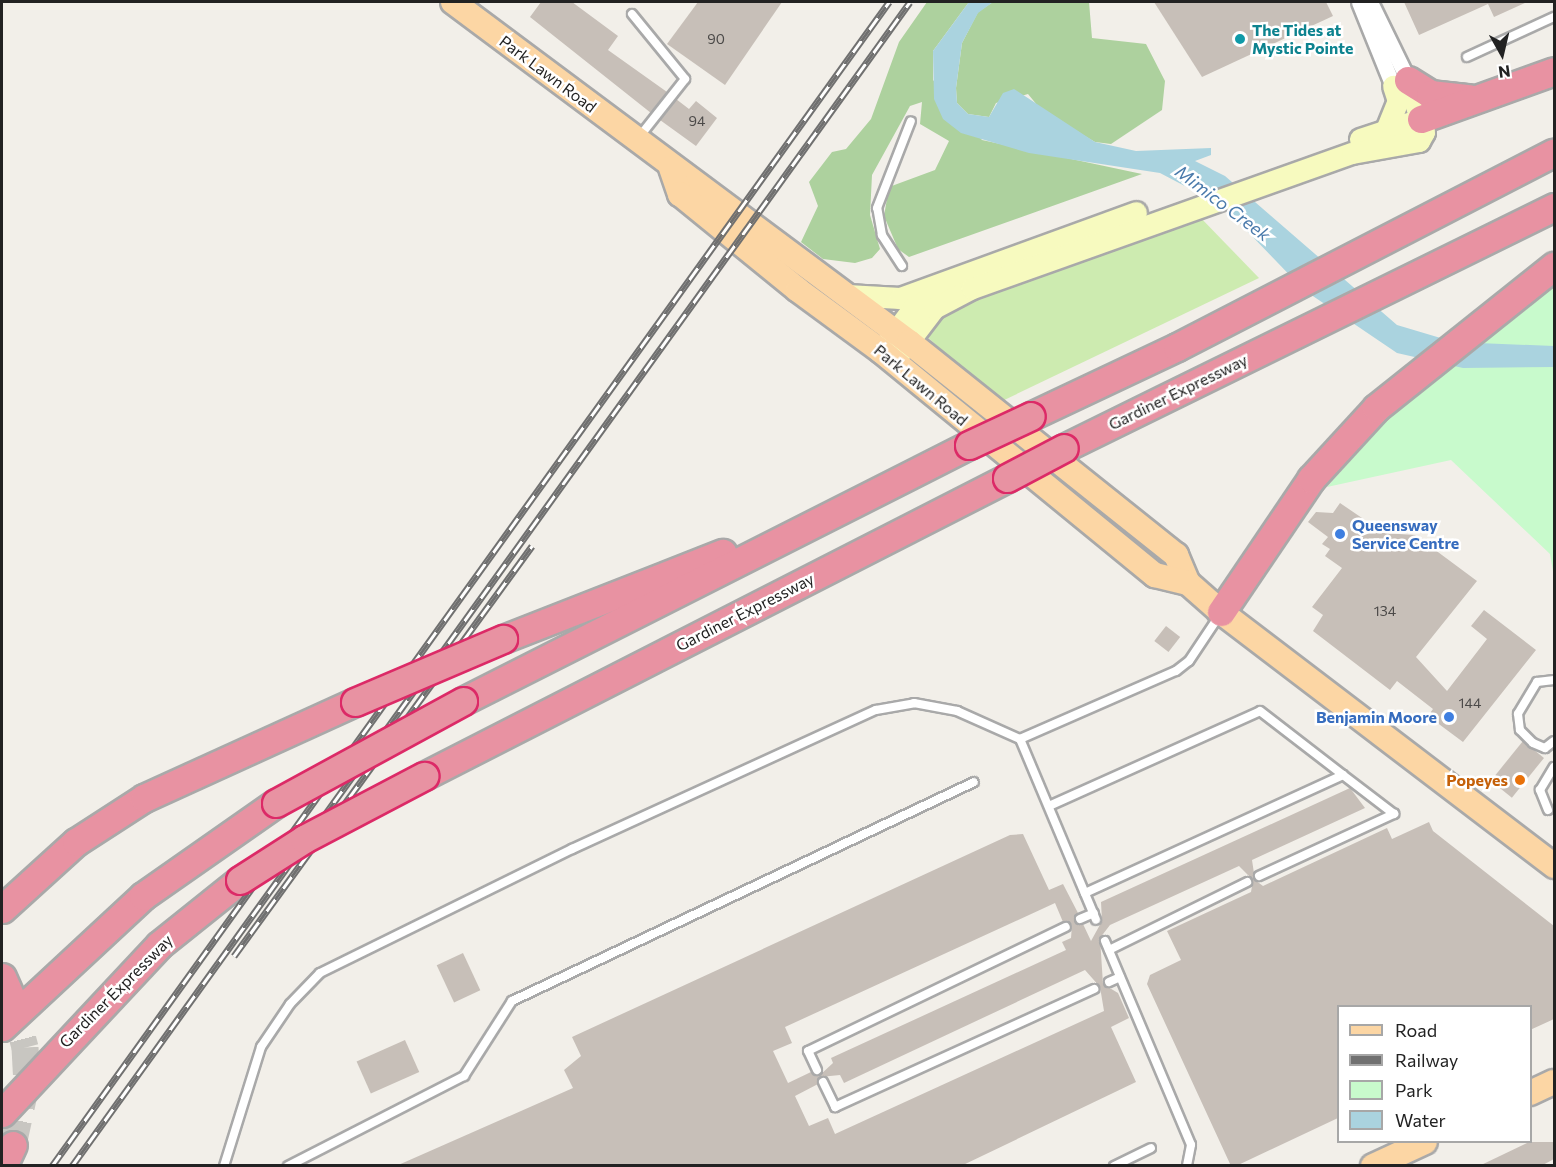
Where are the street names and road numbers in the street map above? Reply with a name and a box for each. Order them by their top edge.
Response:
street label: Park Lawn Road [496,31,600,117]
street label: Park Lawn Road [870,340,972,430]
street label: Gardiner Expressway [1105,350,1251,434]
street label: Gardiner Expressway [673,569,817,655]
street label: Gardiner Expressway [55,930,177,1052]

